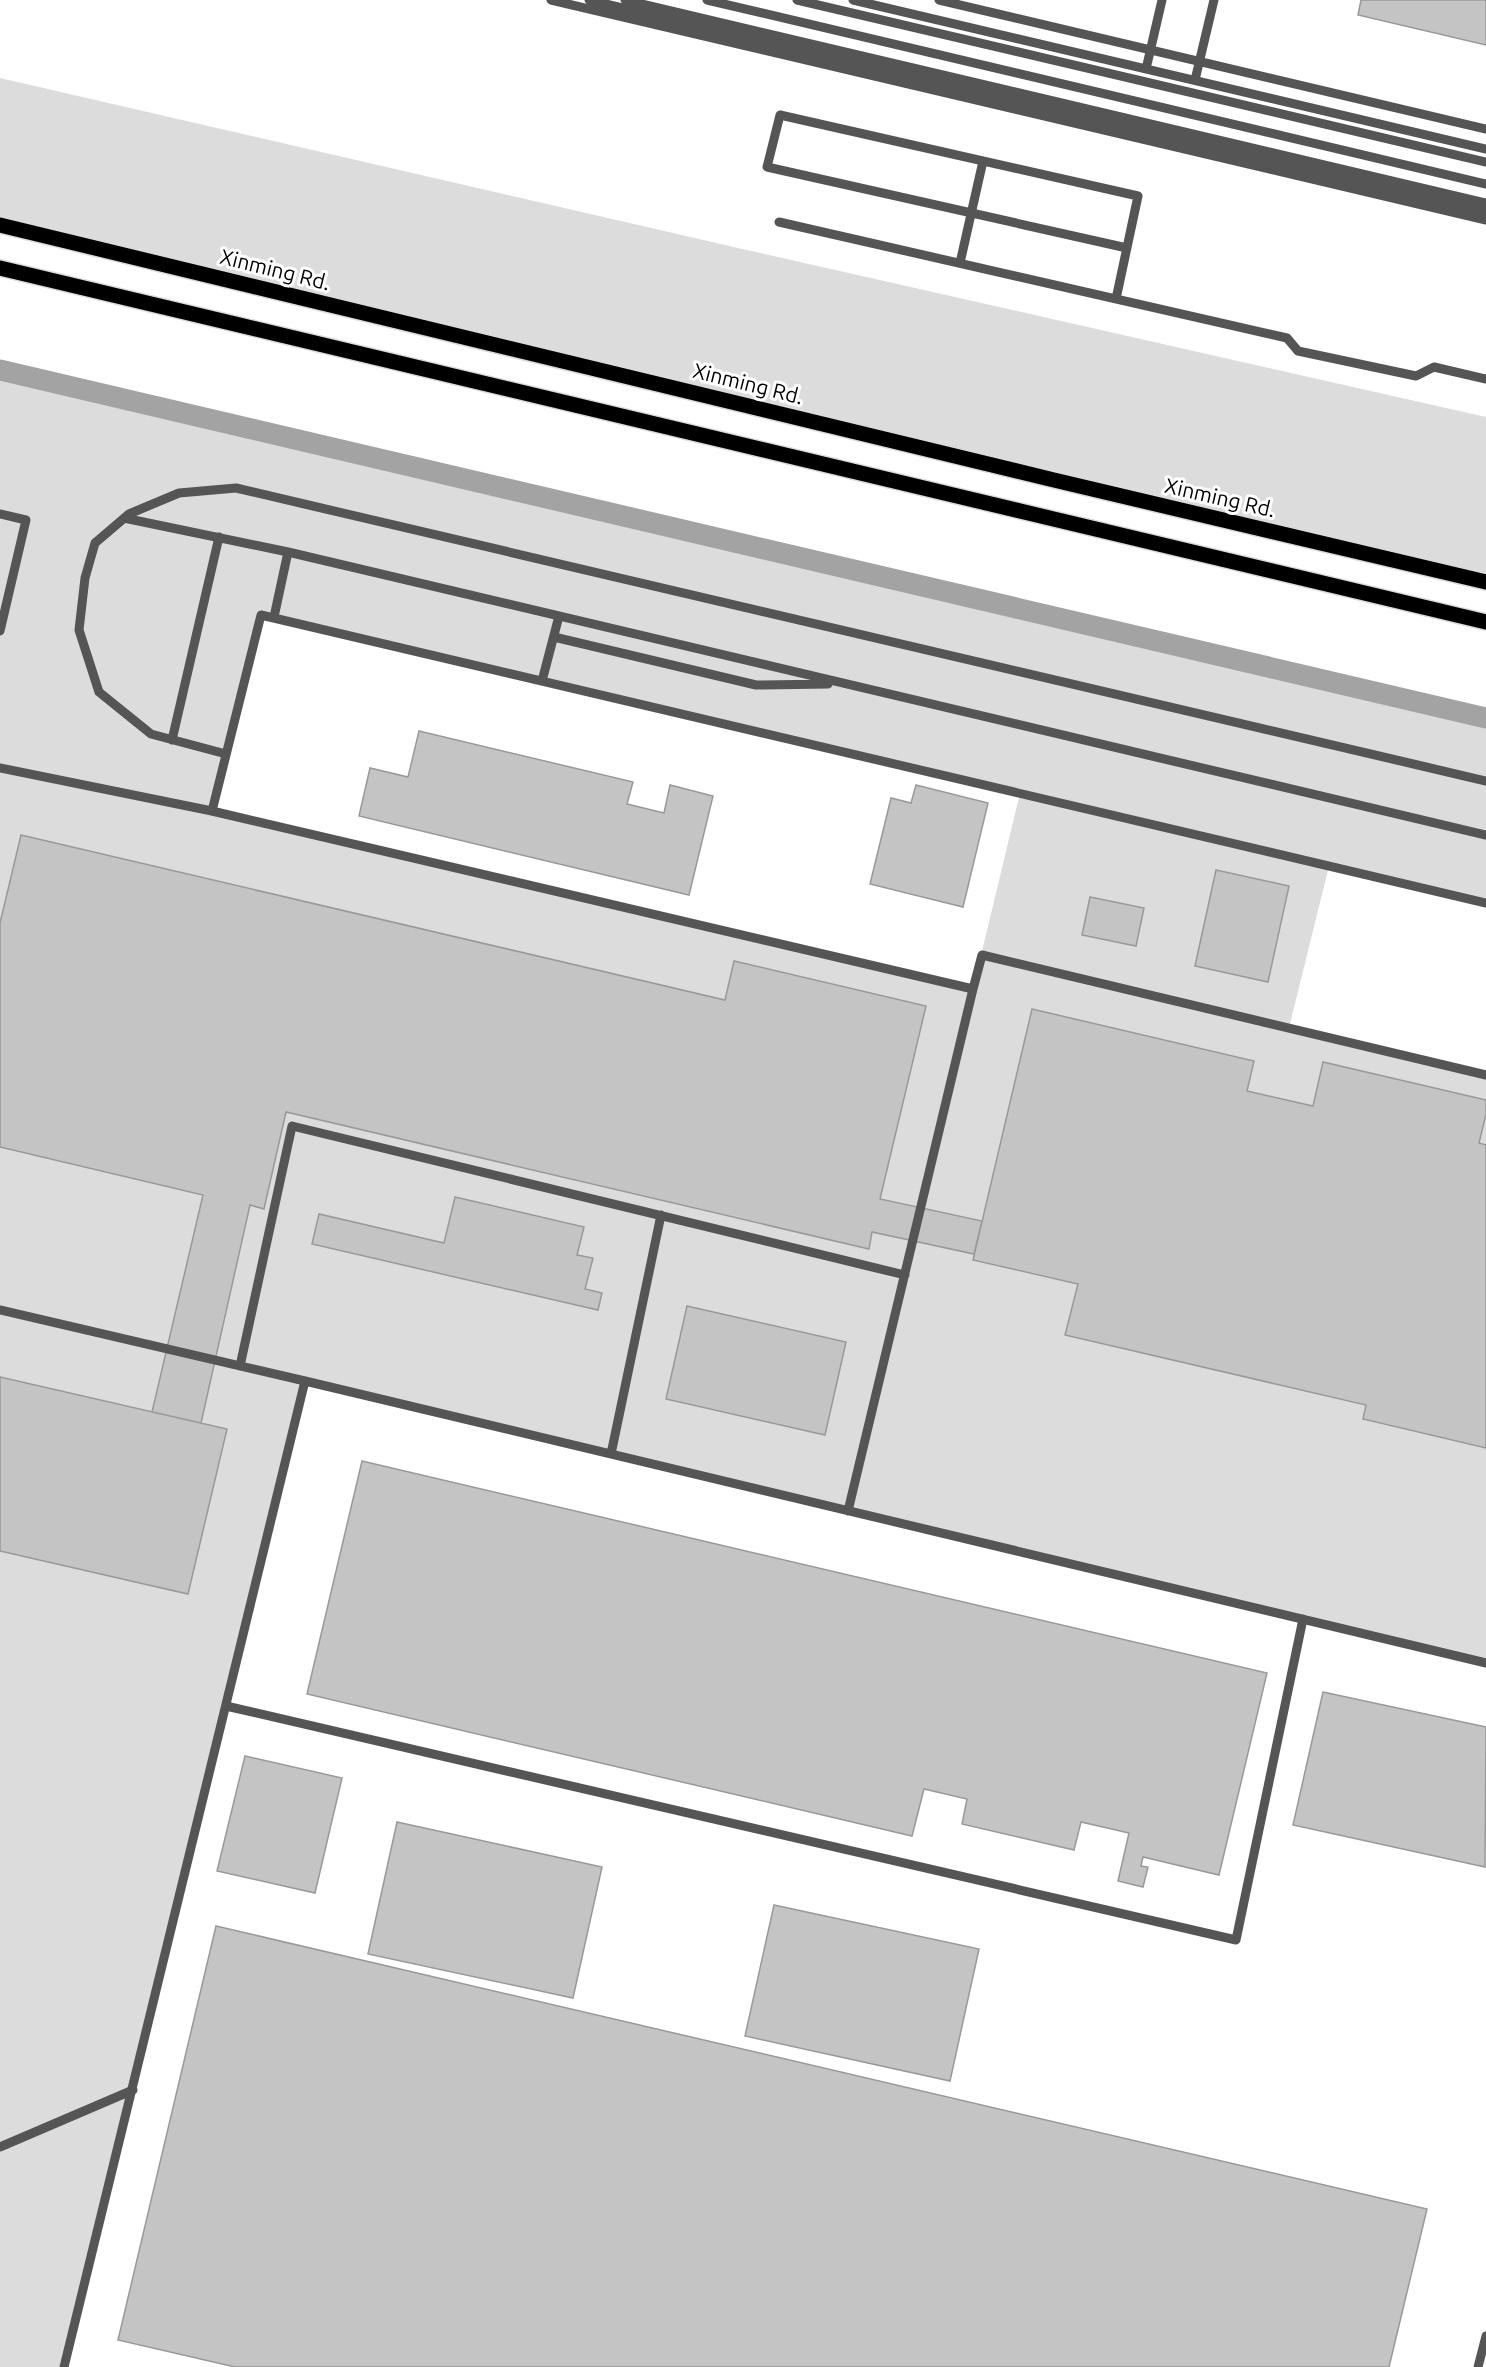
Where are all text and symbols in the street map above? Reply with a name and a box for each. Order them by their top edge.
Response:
street label: Xinming Rd. [218,244,333,294]
street label: Xinming Rd. [691,358,806,408]
street label: Xinming Rd. [1163,473,1278,521]

